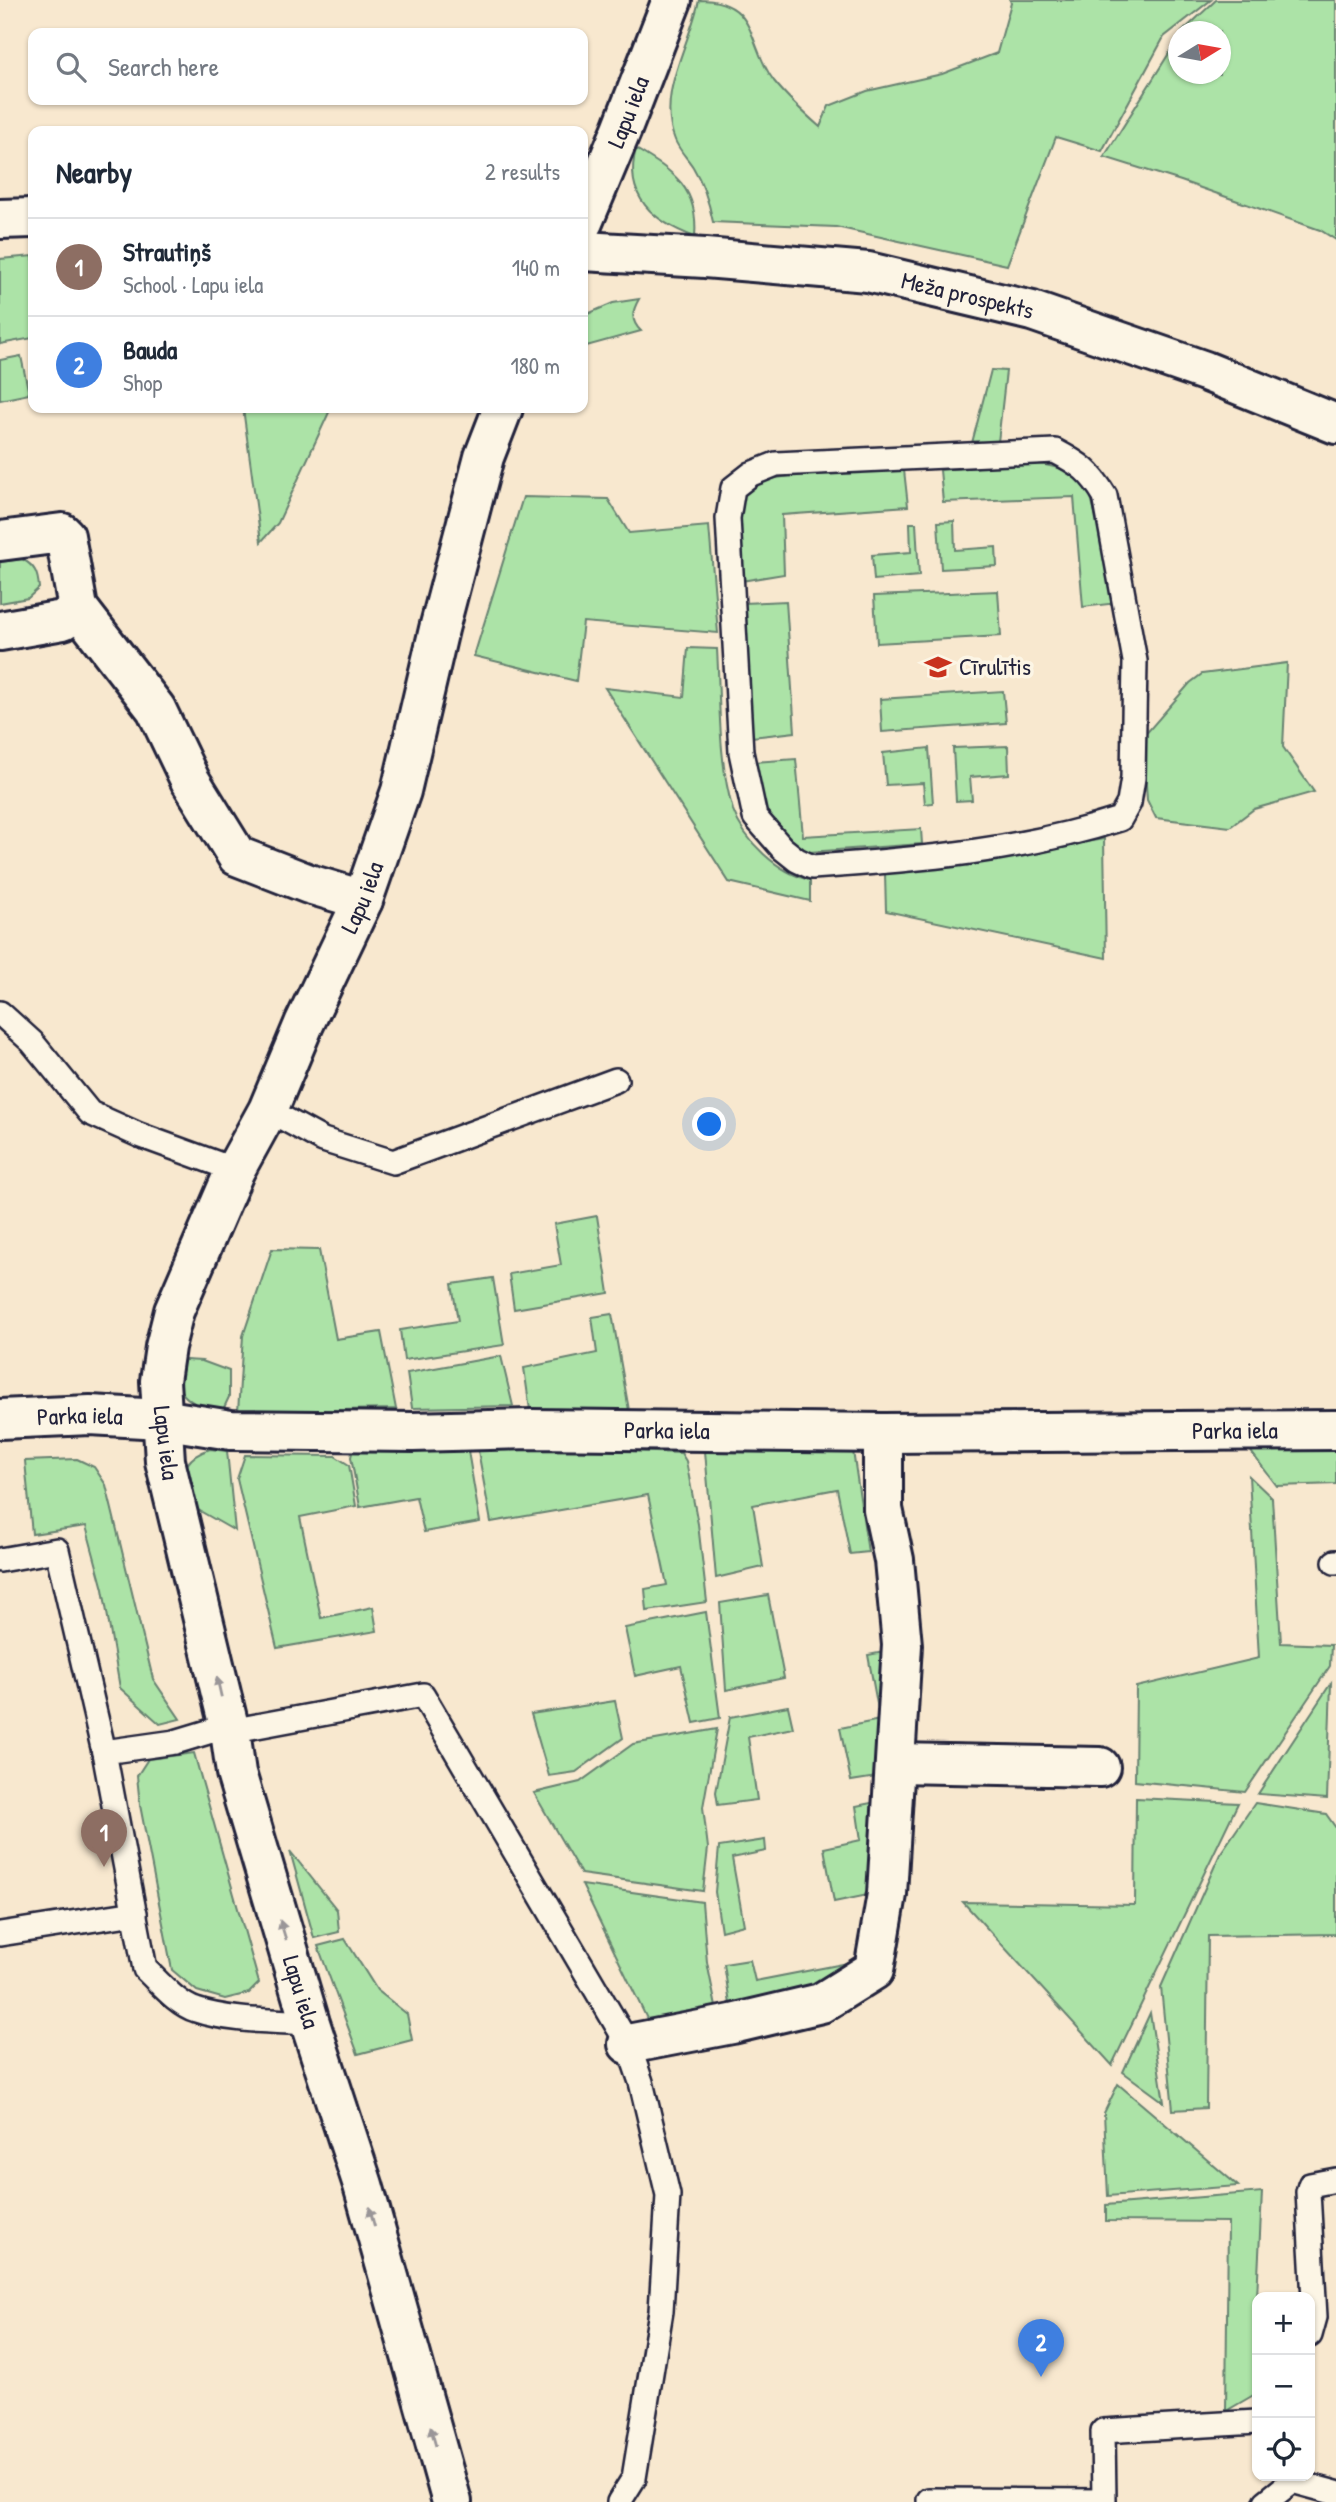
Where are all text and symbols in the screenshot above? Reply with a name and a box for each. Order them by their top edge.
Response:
north arrow [1168,21,1231,84]
search box [28,28,588,105]
icon: search [52,48,90,86]
text: Search here [108,49,219,84]
street label: Lapu iela [599,71,656,152]
text: Nearby [56,152,132,192]
text: 2 results [485,156,560,187]
text: Strautiņš [123,234,211,269]
text: 1 [75,252,83,283]
text: 140 m [512,252,560,283]
street label: Meža prospekts [898,264,1037,326]
text: School · Lapu iela [123,269,263,300]
text: Bauda [123,332,177,367]
text: 2 [74,350,84,381]
text: 180 m [510,350,560,381]
text: Shop [123,367,162,398]
place label: Cīrulītis [959,650,1031,682]
school or university icon: Cīrulītis [923,652,953,682]
street label: Lapu iela [333,857,390,938]
your location [692,1107,726,1141]
street label: Parka iela [36,1398,124,1432]
street label: Lapu iela [147,1404,187,1482]
street label: Parka iela [624,1413,710,1446]
street label: Parka iela [1192,1413,1278,1446]
one-way arrow [213,1675,224,1697]
pin: 1 [81,1809,127,1867]
one-way arrow [277,1919,287,1940]
street label: Lapu iela [276,1951,328,2032]
one-way arrow [366,2206,377,2228]
map controls [1252,2292,1315,2481]
button: + [1252,2292,1315,2355]
pin: 2 [1018,2319,1064,2377]
button: − [1252,2355,1315,2418]
button: locate [1252,2418,1315,2481]
one-way arrow [427,2425,438,2447]

